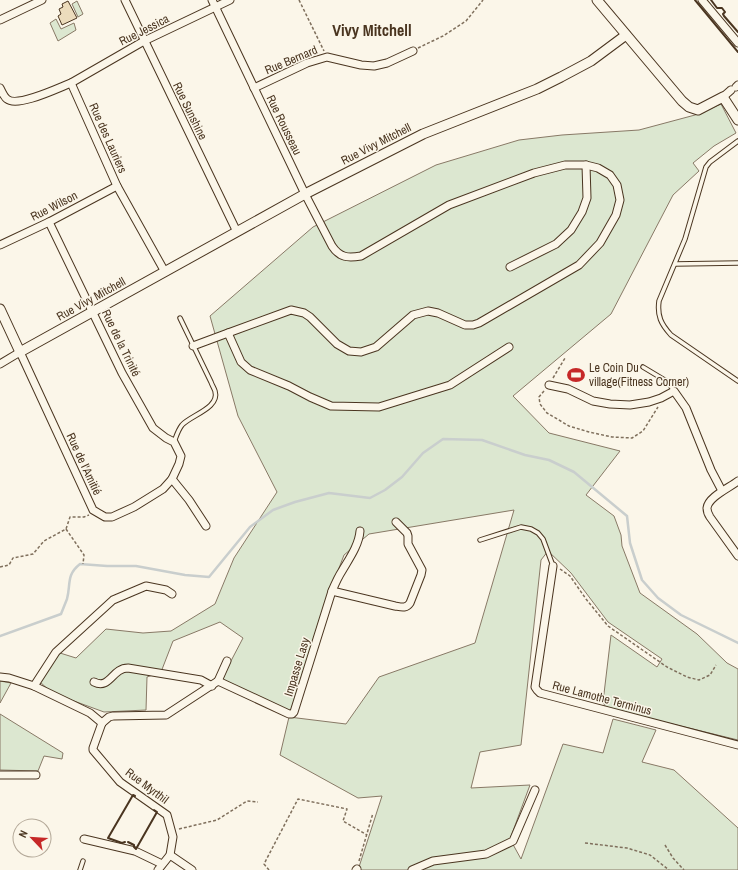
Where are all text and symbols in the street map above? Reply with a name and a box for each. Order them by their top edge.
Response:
street label: Rue Jessica [116,10,172,49]
district label: Vivy Mitchell [332,19,412,41]
street label: Rue Bernard [262,42,320,78]
street label: Rue Sunshine [169,79,211,143]
street label: Rue Rousseau [263,92,305,158]
street label: Rue des Lauriers [85,100,131,176]
street label: Rue Vivy Mitchell [338,120,414,168]
street label: Rue Wilson [28,187,80,225]
street label: Rue Vivy Mitchell [54,273,128,325]
street label: Rue de la Trinité [98,307,144,379]
place label: Le Coin Du village(Fitness Corner) [589,360,689,390]
sports icon: Le Coin Du village(Fitness Corner) [566,365,586,385]
street label: Rue de l'Amitié [63,430,105,498]
street label: Impasse Lasy [280,636,314,698]
street label: Rue Lamothe Terminus [551,677,653,719]
street label: Rue Myrthil [122,764,172,808]
north arrow [12,818,52,858]
text: N [15,828,31,840]

